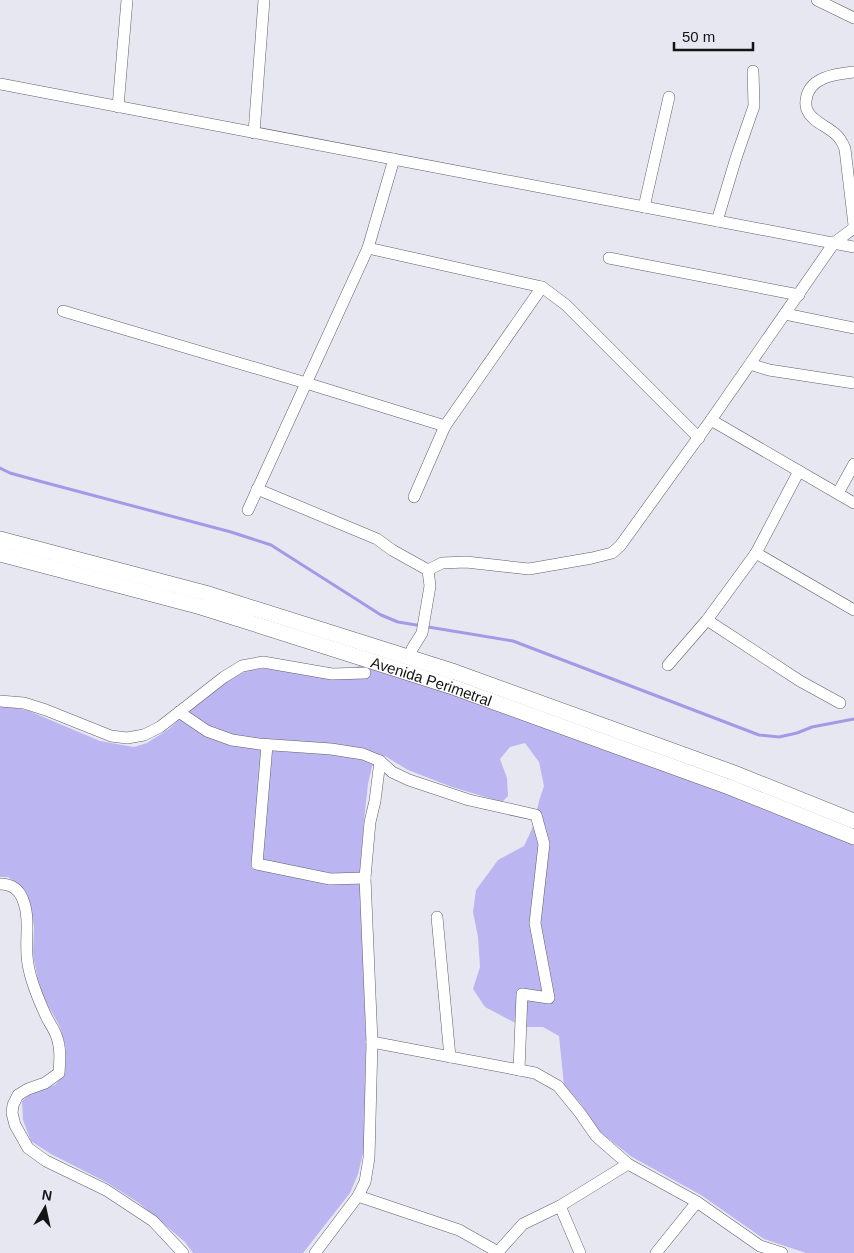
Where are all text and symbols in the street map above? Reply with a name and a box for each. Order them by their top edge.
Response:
scale bar [674,20,753,52]
text: 50 m [682,28,715,45]
street label: Avenida Perimetral [369,653,494,709]
north arrow [20,1183,70,1233]
text: N [41,1186,53,1204]

